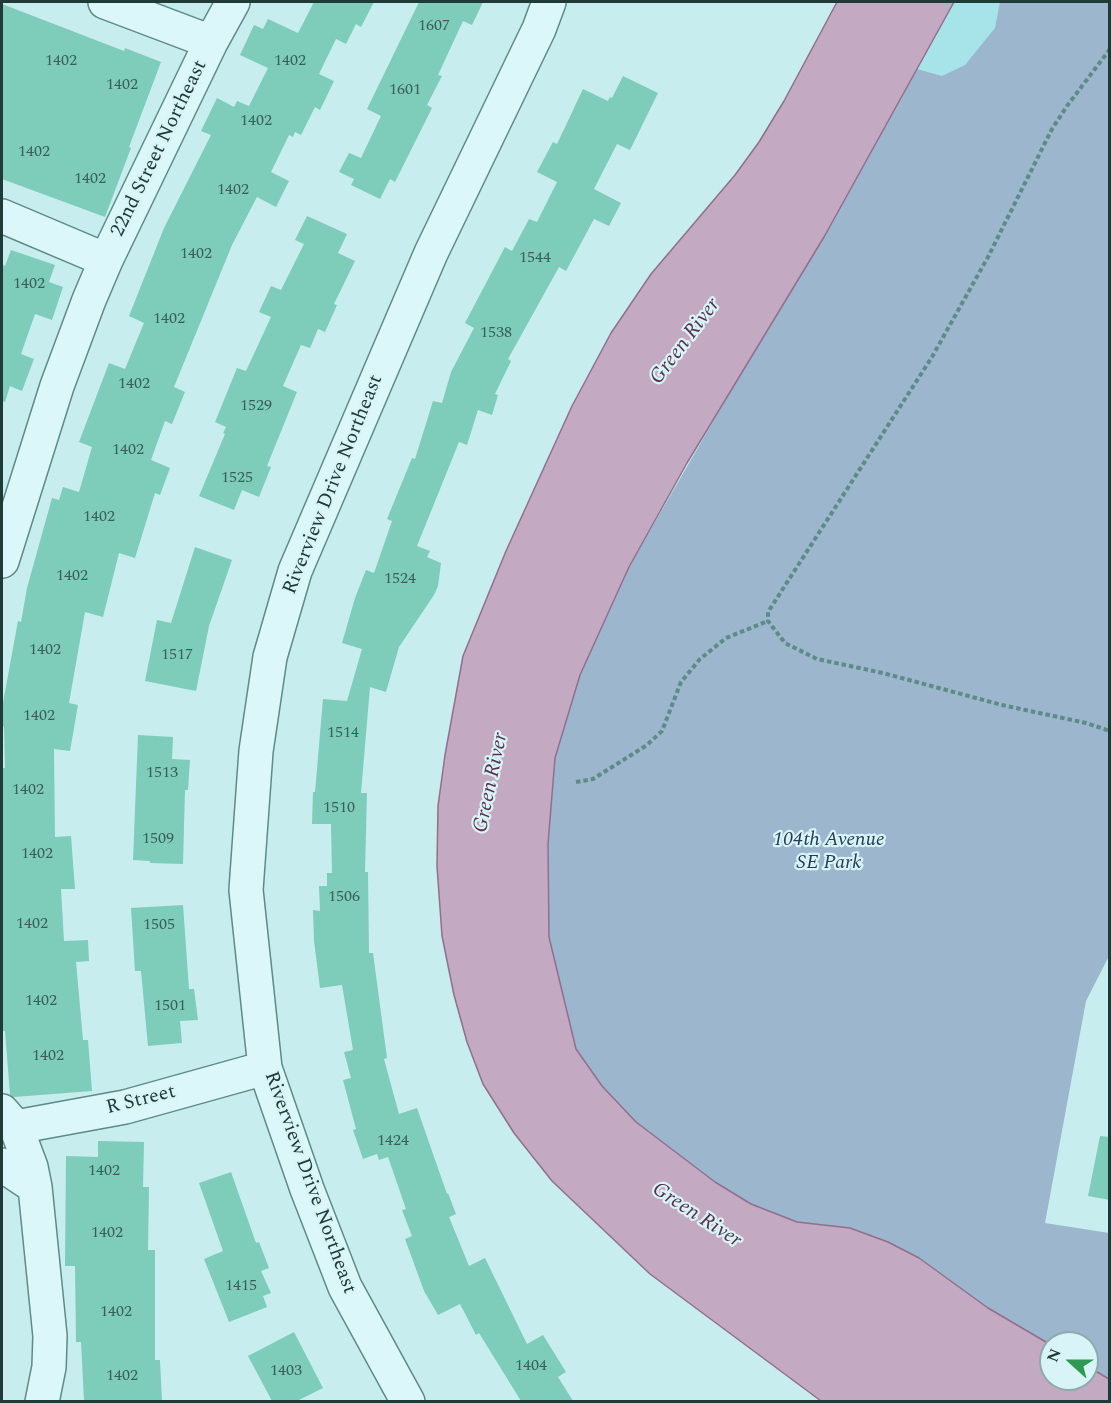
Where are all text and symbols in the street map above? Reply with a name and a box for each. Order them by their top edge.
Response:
house number: 1607 [418,17,450,37]
house number: 1402 [45,52,77,72]
house number: 1402 [274,52,306,72]
street label: 22nd Street Northeast [107,57,213,241]
house number: 1402 [106,76,138,96]
house number: 1601 [389,81,421,101]
house number: 1402 [240,112,272,132]
house number: 1402 [18,143,50,163]
house number: 1402 [74,170,106,190]
house number: 1402 [217,181,249,201]
house number: 1402 [180,245,212,265]
house number: 1544 [519,249,551,269]
house number: 1402 [13,275,45,295]
water label: Green River [645,294,727,390]
house number: 1402 [153,310,185,330]
house number: 1538 [480,324,512,344]
street label: Riverview Drive Northeast [279,372,389,598]
house number: 1402 [118,375,150,395]
house number: 1529 [240,397,272,417]
house number: 1402 [112,441,144,461]
house number: 1525 [221,469,253,489]
house number: 1402 [83,508,115,528]
house number: 1402 [56,567,88,587]
house number: 1524 [384,570,416,590]
house number: 1402 [29,641,61,661]
house number: 1517 [161,646,193,666]
house number: 1402 [23,707,55,727]
house number: 1514 [327,724,359,744]
water label: Green River [469,731,515,835]
house number: 1513 [146,764,178,784]
house number: 1402 [12,781,44,801]
house number: 1510 [323,799,355,819]
park label: 104th Avenue SE Park [773,829,885,876]
house number: 1509 [142,830,174,850]
house number: 1402 [21,845,53,865]
house number: 1506 [328,888,360,908]
house number: 1402 [16,915,48,935]
house number: 1505 [143,916,175,936]
house number: 1402 [25,992,57,1012]
house number: 1501 [154,997,186,1017]
house number: 1402 [32,1047,64,1067]
street label: Riverview Drive Northeast [258,1069,360,1297]
street label: R Street [104,1081,178,1121]
house number: 1424 [377,1132,409,1152]
house number: 1402 [88,1162,120,1182]
water label: Green River [647,1178,745,1254]
house number: 1402 [91,1224,123,1244]
house number: 1415 [225,1277,257,1297]
house number: 1402 [100,1303,132,1323]
north arrow [1039,1331,1099,1391]
text: N [1041,1345,1068,1366]
house number: 1404 [515,1357,547,1377]
house number: 1403 [270,1362,302,1382]
house number: 1402 [106,1367,138,1387]

